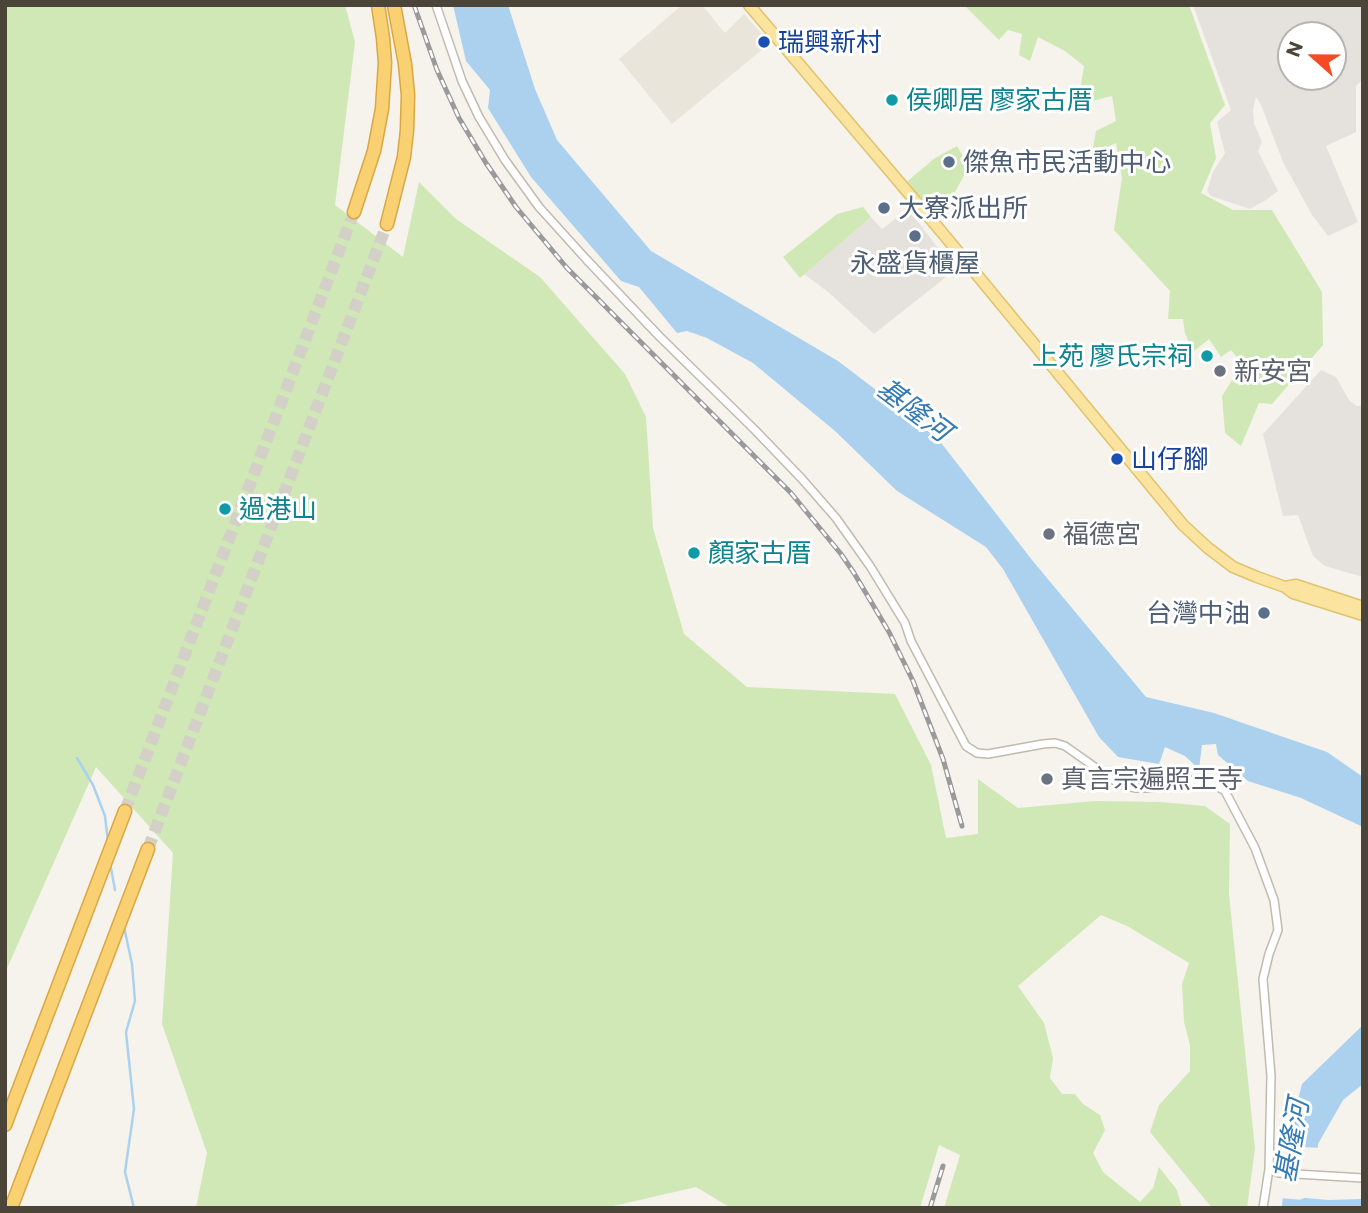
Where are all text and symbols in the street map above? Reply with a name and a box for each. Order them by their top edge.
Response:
north arrow [1277,21,1347,91]
place label: 瑞興新村 [778,26,882,58]
marker: 瑞興新村 [756,34,772,50]
text: N [1281,38,1307,60]
place label: 侯卿居 廖家古厝 [906,84,1093,116]
marker: 侯卿居 廖家古厝 [884,92,900,108]
place label: 傑魚市民活動中心 [963,146,1171,178]
marker: 傑魚市民活動中心 [941,154,957,170]
place label: 大寮派出所 [898,192,1028,224]
marker: 大寮派出所 [876,200,892,216]
marker: 永盛貨櫃屋 [907,228,923,244]
place label: 永盛貨櫃屋 [850,247,980,279]
place label: 上苑 廖氏宗祠 [1032,340,1193,372]
marker: 上苑 廖氏宗祠 [1199,348,1215,364]
place label: 新安宮 [1234,355,1312,387]
marker: 新安宮 [1212,363,1228,379]
water label: 基隆河 [870,371,958,449]
place label: 山仔腳 [1131,443,1209,475]
marker: 山仔腳 [1109,451,1125,467]
place label: 過港山 [239,493,317,525]
marker: 過港山 [217,501,233,517]
place label: 福德宮 [1063,518,1141,550]
marker: 福德宮 [1041,526,1057,542]
place label: 顏家古厝 [708,537,812,569]
marker: 顏家古厝 [686,545,702,561]
place label: 台灣中油 [1146,597,1250,629]
marker: 台灣中油 [1256,605,1272,621]
place label: 真言宗遍照王寺 [1061,763,1243,795]
marker: 真言宗遍照王寺 [1039,771,1055,787]
water label: 基隆河 [1268,1097,1316,1185]

